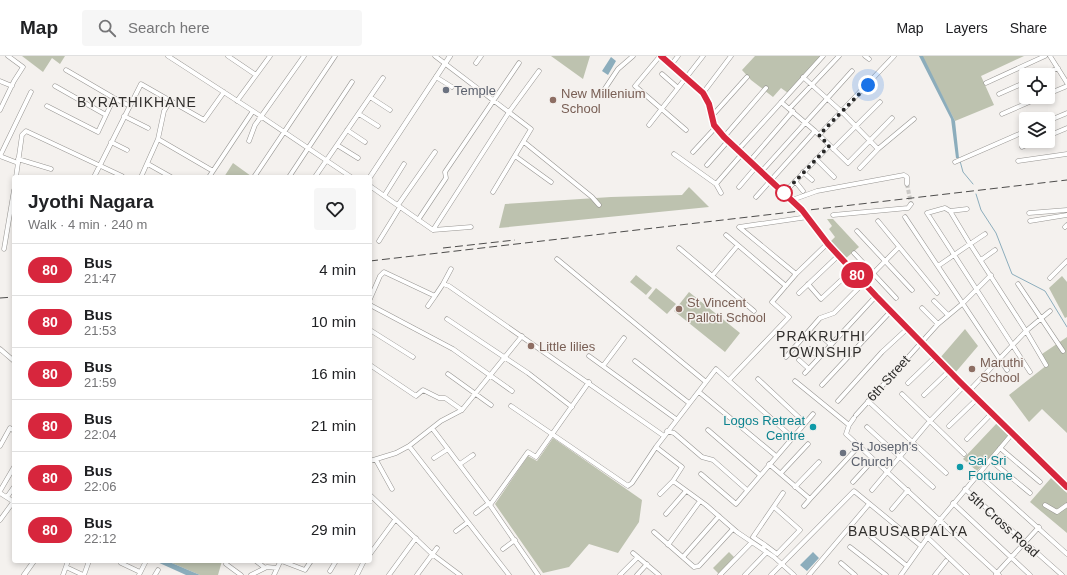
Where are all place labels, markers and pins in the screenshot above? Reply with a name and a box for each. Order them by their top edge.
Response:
place label: Temple [454,83,496,98]
marker: Temple [441,85,451,95]
place label: New Millenium School [561,86,646,116]
marker: New Millenium School [548,95,558,105]
unlabelled marker [775,184,793,202]
place label: St Vincent Palloti School [687,295,766,325]
marker: St Vincent Palloti School [674,304,684,314]
place label: Little lilies [539,339,596,354]
marker: Little lilies [526,341,536,351]
place label: Maruthi School [980,355,1023,385]
marker: Maruthi School [967,364,977,374]
place label: Logos Retreat Centre [723,413,805,443]
marker: Logos Retreat Centre [808,422,818,432]
place label: St Joseph's Church [851,439,918,469]
marker: St Joseph's Church [838,448,848,458]
place label: Sai Sri Fortune [968,453,1013,483]
marker: Sai Sri Fortune [955,462,965,472]

